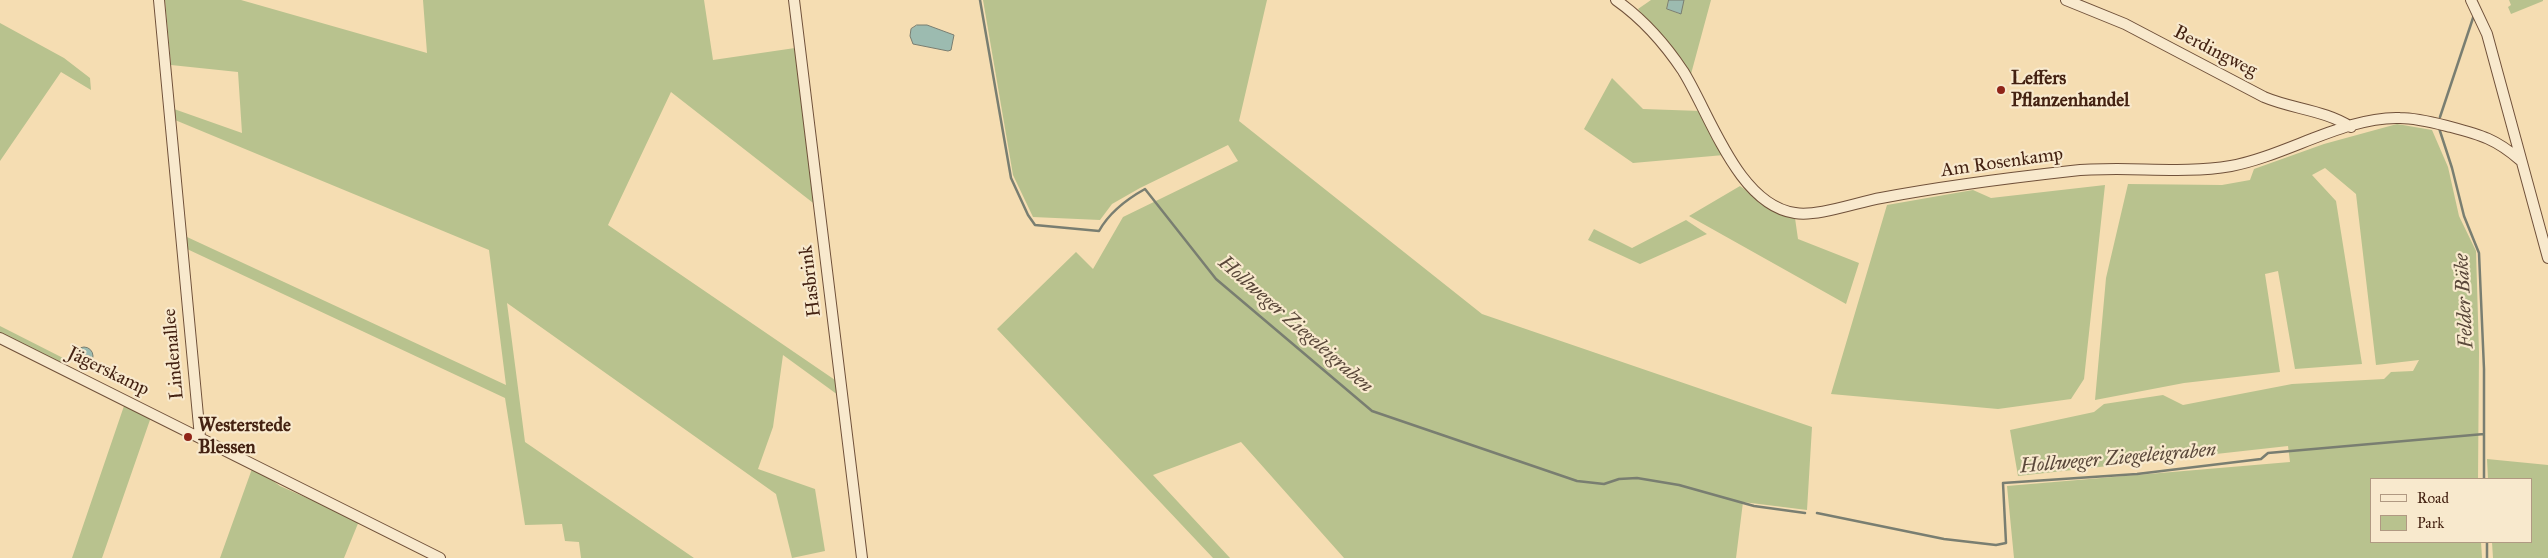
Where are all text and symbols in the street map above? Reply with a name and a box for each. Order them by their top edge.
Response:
street label: Berdingweg [2169,21,2261,83]
place label: Leffers Pflanzenhandel [2011,68,2129,112]
marker: Leffers Pflanzenhandel [1995,84,2007,96]
street label: Am Rosenkamp [1939,143,2065,183]
street label: Hasbrink [795,244,827,318]
water label: Hollweger Ziegeleigraben [1213,251,1377,399]
water label: Felder Bäke [2451,253,2479,349]
street label: Lindenallee [159,308,189,400]
street label: Jägerskamp [63,342,153,402]
place label: Westerstede Blessen [198,415,291,459]
marker: Westerstede Blessen [182,431,194,443]
water label: Hollweger Ziegeleigraben [2019,438,2217,480]
legend [2370,478,2533,543]
text: Road [2417,489,2449,507]
text: Park [2417,514,2444,532]

